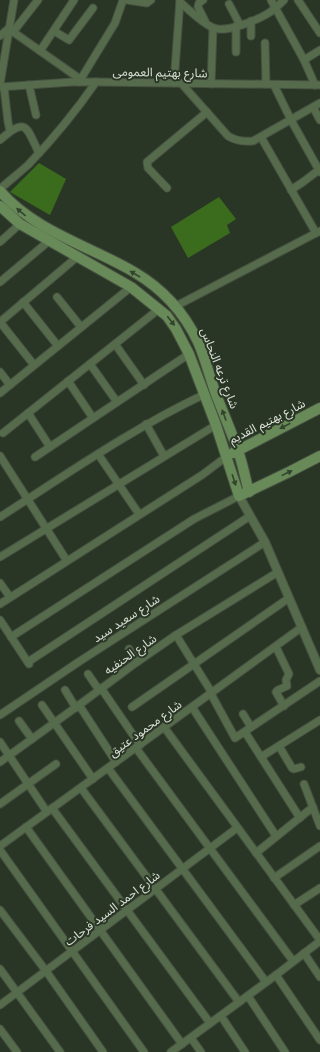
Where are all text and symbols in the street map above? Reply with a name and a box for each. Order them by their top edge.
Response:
street label: شارع بهتيم العمومى [112,64,208,82]
one-way arrow [16,207,27,216]
one-way arrow [129,270,141,277]
one-way arrow [166,316,175,327]
street label: شارع ترعه النحاس [196,325,242,411]
street label: شارع بهتيم القديم [226,395,308,448]
one-way arrow [220,409,226,421]
one-way arrow [280,423,291,429]
one-way arrow [281,470,293,477]
one-way arrow [232,475,238,487]
street label: شارع سعيد سيد [90,591,163,647]
street label: شارع الحنفيه [101,630,160,679]
street label: شارع محمود عتيق [106,696,186,761]
street label: شارع احمد السيد فرحات [61,867,164,950]

